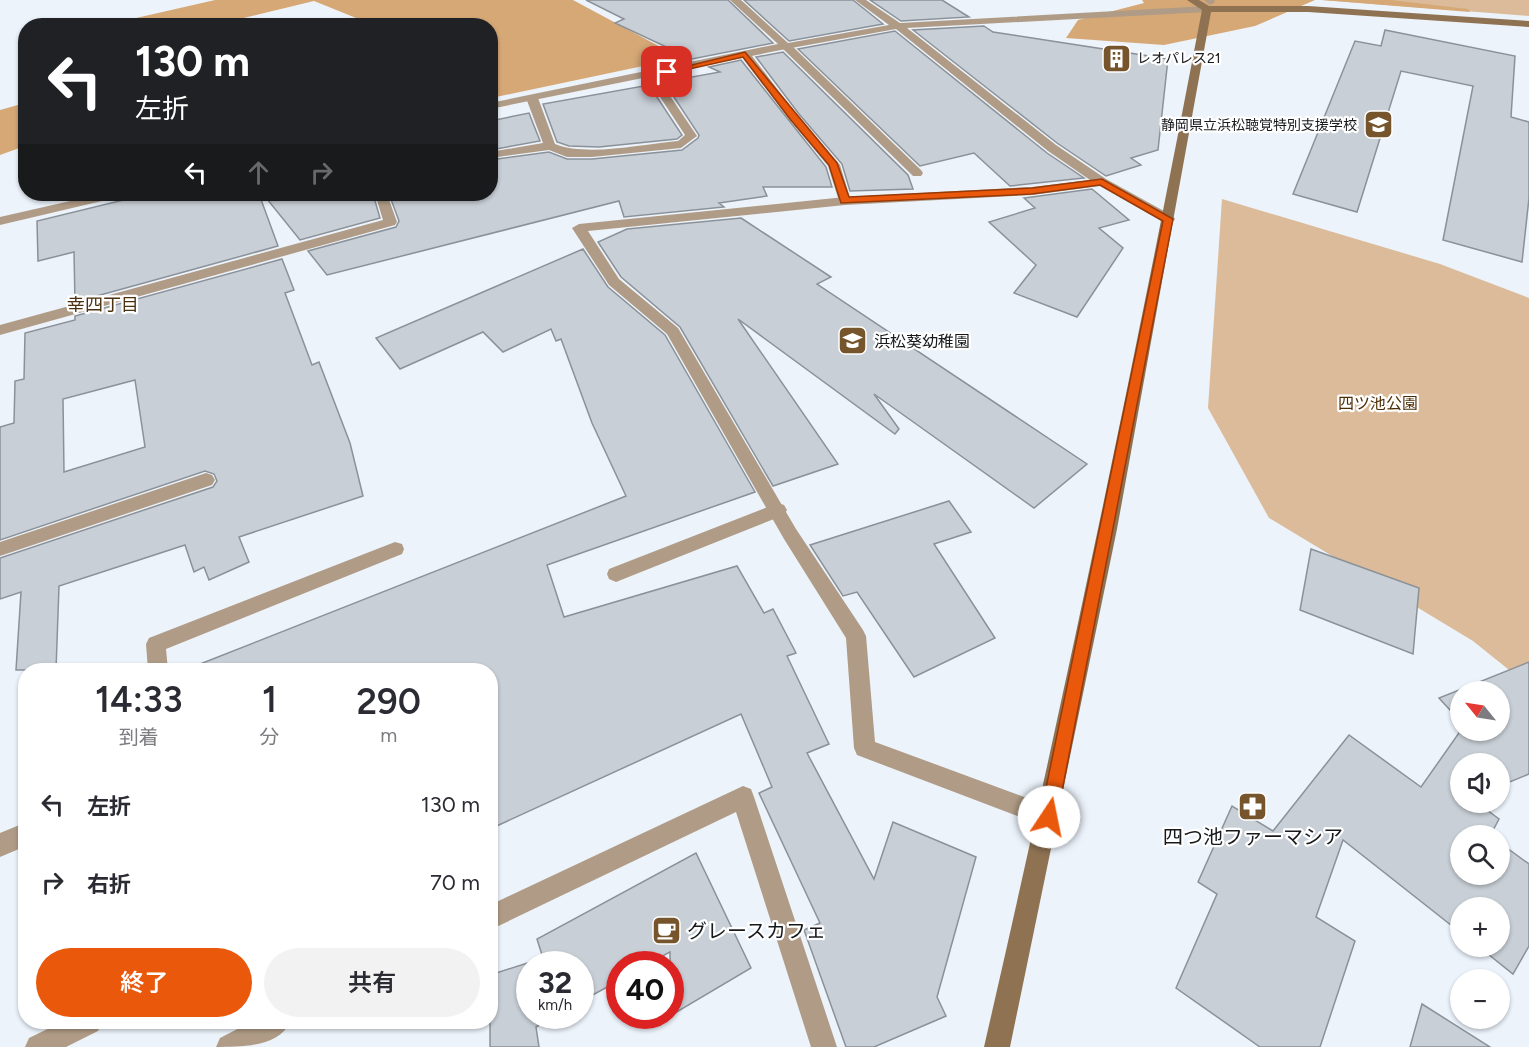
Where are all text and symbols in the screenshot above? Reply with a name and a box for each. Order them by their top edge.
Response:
text: 130 m [135,36,250,87]
icon: left [36,42,114,120]
building icon: レオパレス21 [1100,42,1132,74]
pin [641,46,692,97]
place label: レオパレス21 [1137,50,1221,67]
icon: arrive [650,55,683,88]
text: 左折 [135,92,189,125]
school or university icon: 静岡県立浜松聴覚特別支援学校 [1362,109,1394,141]
place label: 静岡県立浜松聴覚特別支援学校 [1161,117,1357,134]
icon: left [179,156,212,189]
icon: ahead [242,156,275,189]
icon: right [305,156,338,189]
district label: 幸四丁目 [67,294,139,316]
school or university icon: 浜松葵幼稚園 [837,325,869,357]
place label: 浜松葵幼稚園 [874,332,970,351]
park label: 四ツ池公園 [1338,394,1418,413]
text: 14:33 [95,678,183,721]
text: 1 [262,678,277,721]
text: 290 [357,680,421,723]
north arrow [1450,681,1510,741]
map controls [1450,681,1510,1029]
text: m [380,723,397,747]
text: 到着 [119,725,159,749]
text: 分 [260,725,280,749]
button: sound [1450,753,1510,813]
position arrow [1017,785,1081,849]
icon: left [36,788,69,821]
pharmacy icon: 四つ池ファーマシア [1237,790,1269,822]
text: 130 m [421,791,480,818]
text: 左折 [87,793,131,820]
place label: 四つ池ファーマシア [1163,825,1343,849]
button: search [1450,825,1510,885]
icon: right [36,866,69,899]
text: 70 m [430,869,480,896]
text: 右折 [87,871,131,898]
button: + [1450,897,1510,957]
cafe icon: グレースカフェ [650,915,682,947]
place label: グレースカフェ [687,919,826,943]
button: 終了 [36,948,252,1017]
button: 共有 [264,948,480,1017]
speed limit sign: 40 [606,951,684,1029]
text: 32 [538,964,572,1001]
button: − [1450,969,1510,1029]
text: km/h [538,996,572,1014]

